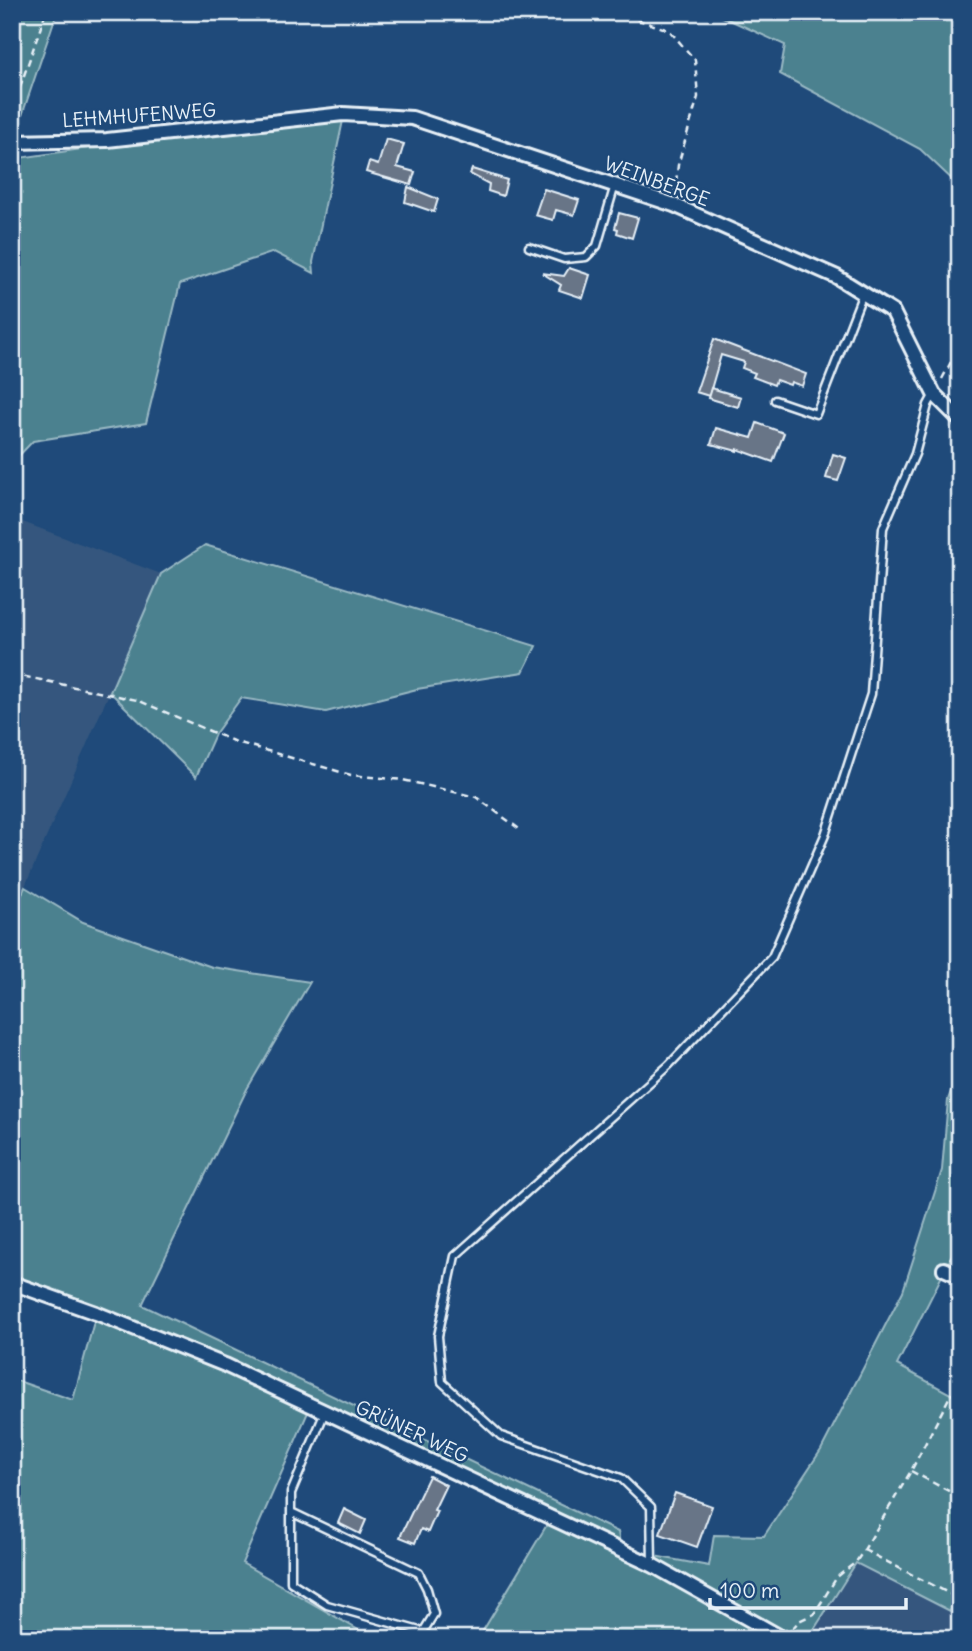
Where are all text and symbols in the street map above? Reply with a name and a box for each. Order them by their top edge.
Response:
street label: LEHMHUFENWEG [61,98,217,132]
street label: WEINBERGE [601,151,713,211]
street label: GRÜNER WEG [352,1394,472,1468]
scale bar [710,1567,906,1611]
text: 100 m [720,1577,779,1604]

